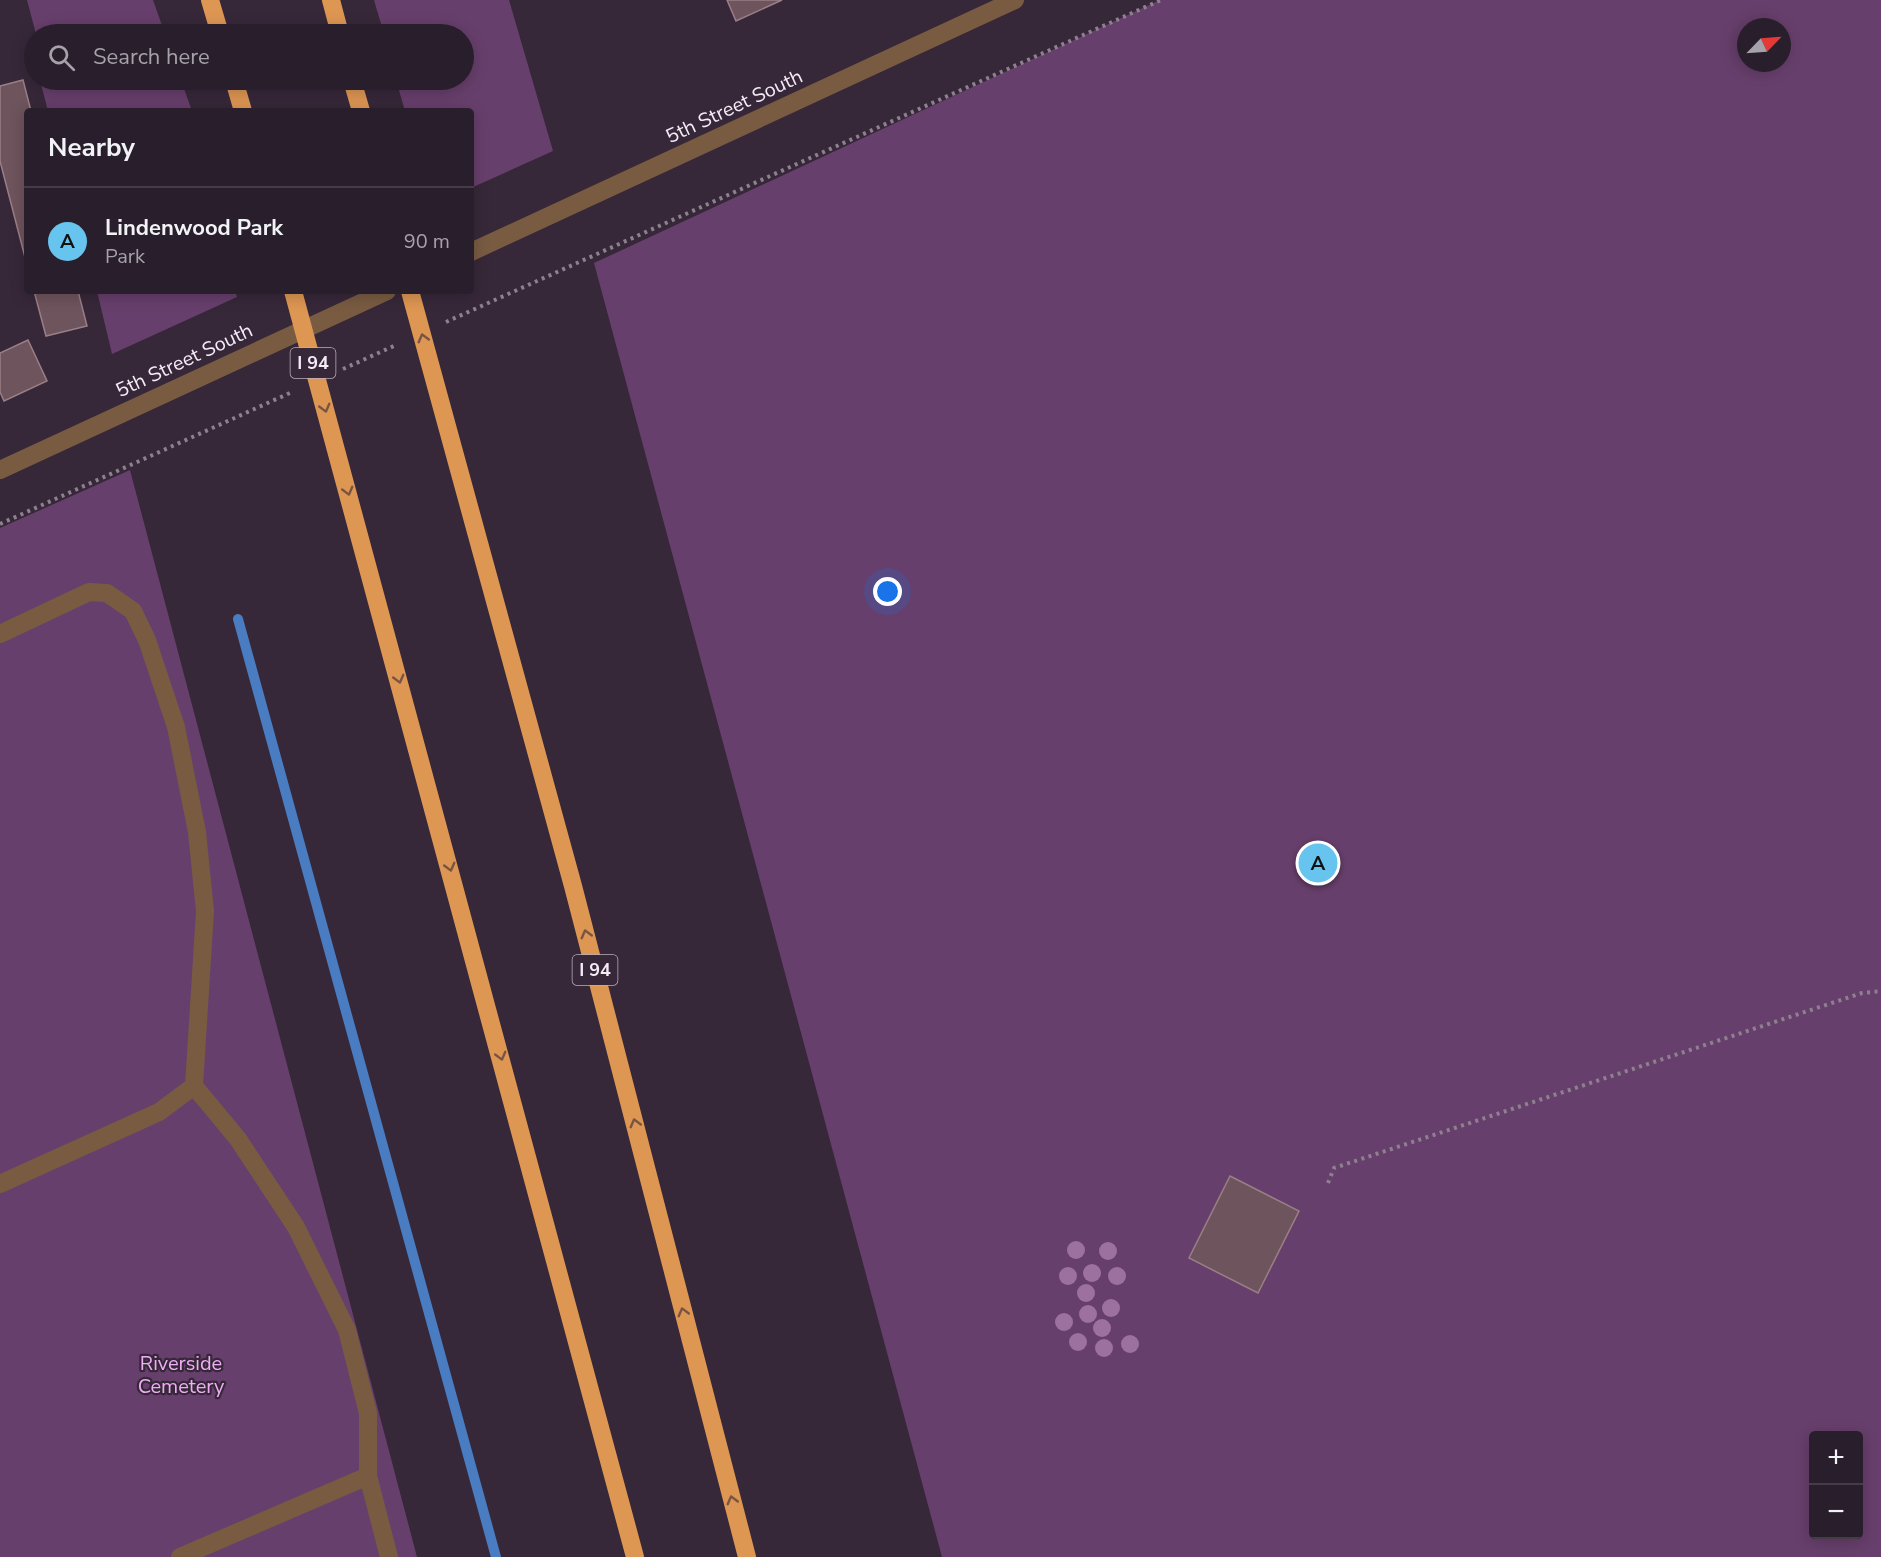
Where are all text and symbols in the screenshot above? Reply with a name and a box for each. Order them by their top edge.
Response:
north arrow [1737,18,1791,72]
search box [24,24,474,90]
icon: search [45,41,78,74]
text: Search here [93,42,210,72]
street label: 5th Street South [661,63,807,150]
text: Nearby [48,130,135,165]
text: Lindenwood Park [105,213,283,243]
text: A [60,228,75,255]
text: 90 m [404,228,450,255]
text: Park [105,243,145,270]
street label: 5th Street South [111,317,257,404]
one-way arrow [418,333,430,344]
road number: I 94 [290,348,336,378]
one-way arrow [318,402,330,413]
one-way arrow [341,485,353,496]
your location [873,577,902,606]
one-way arrow [392,673,404,684]
pin: A [1298,840,1338,886]
one-way arrow [443,862,455,872]
one-way arrow [580,929,593,939]
road number: I 94 [572,955,618,985]
one-way arrow [493,1051,506,1061]
one-way arrow [629,1118,642,1128]
one-way arrow [678,1307,691,1317]
park label: Riverside Cemetery [138,1350,225,1400]
map controls [1809,1431,1863,1539]
button: + [1809,1431,1863,1485]
button: − [1809,1485,1863,1539]
one-way arrow [727,1496,740,1506]

